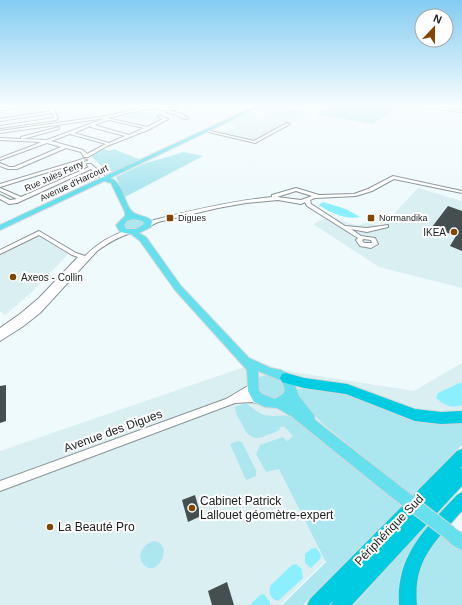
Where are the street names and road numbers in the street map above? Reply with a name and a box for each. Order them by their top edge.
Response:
street label: Rue Jules Ferry [23,158,85,193]
street label: Avenue d'Harcourt [38,163,110,203]
street label: Avenue des Digues [62,407,164,455]
street label: Périphérique Sud [352,492,426,568]

